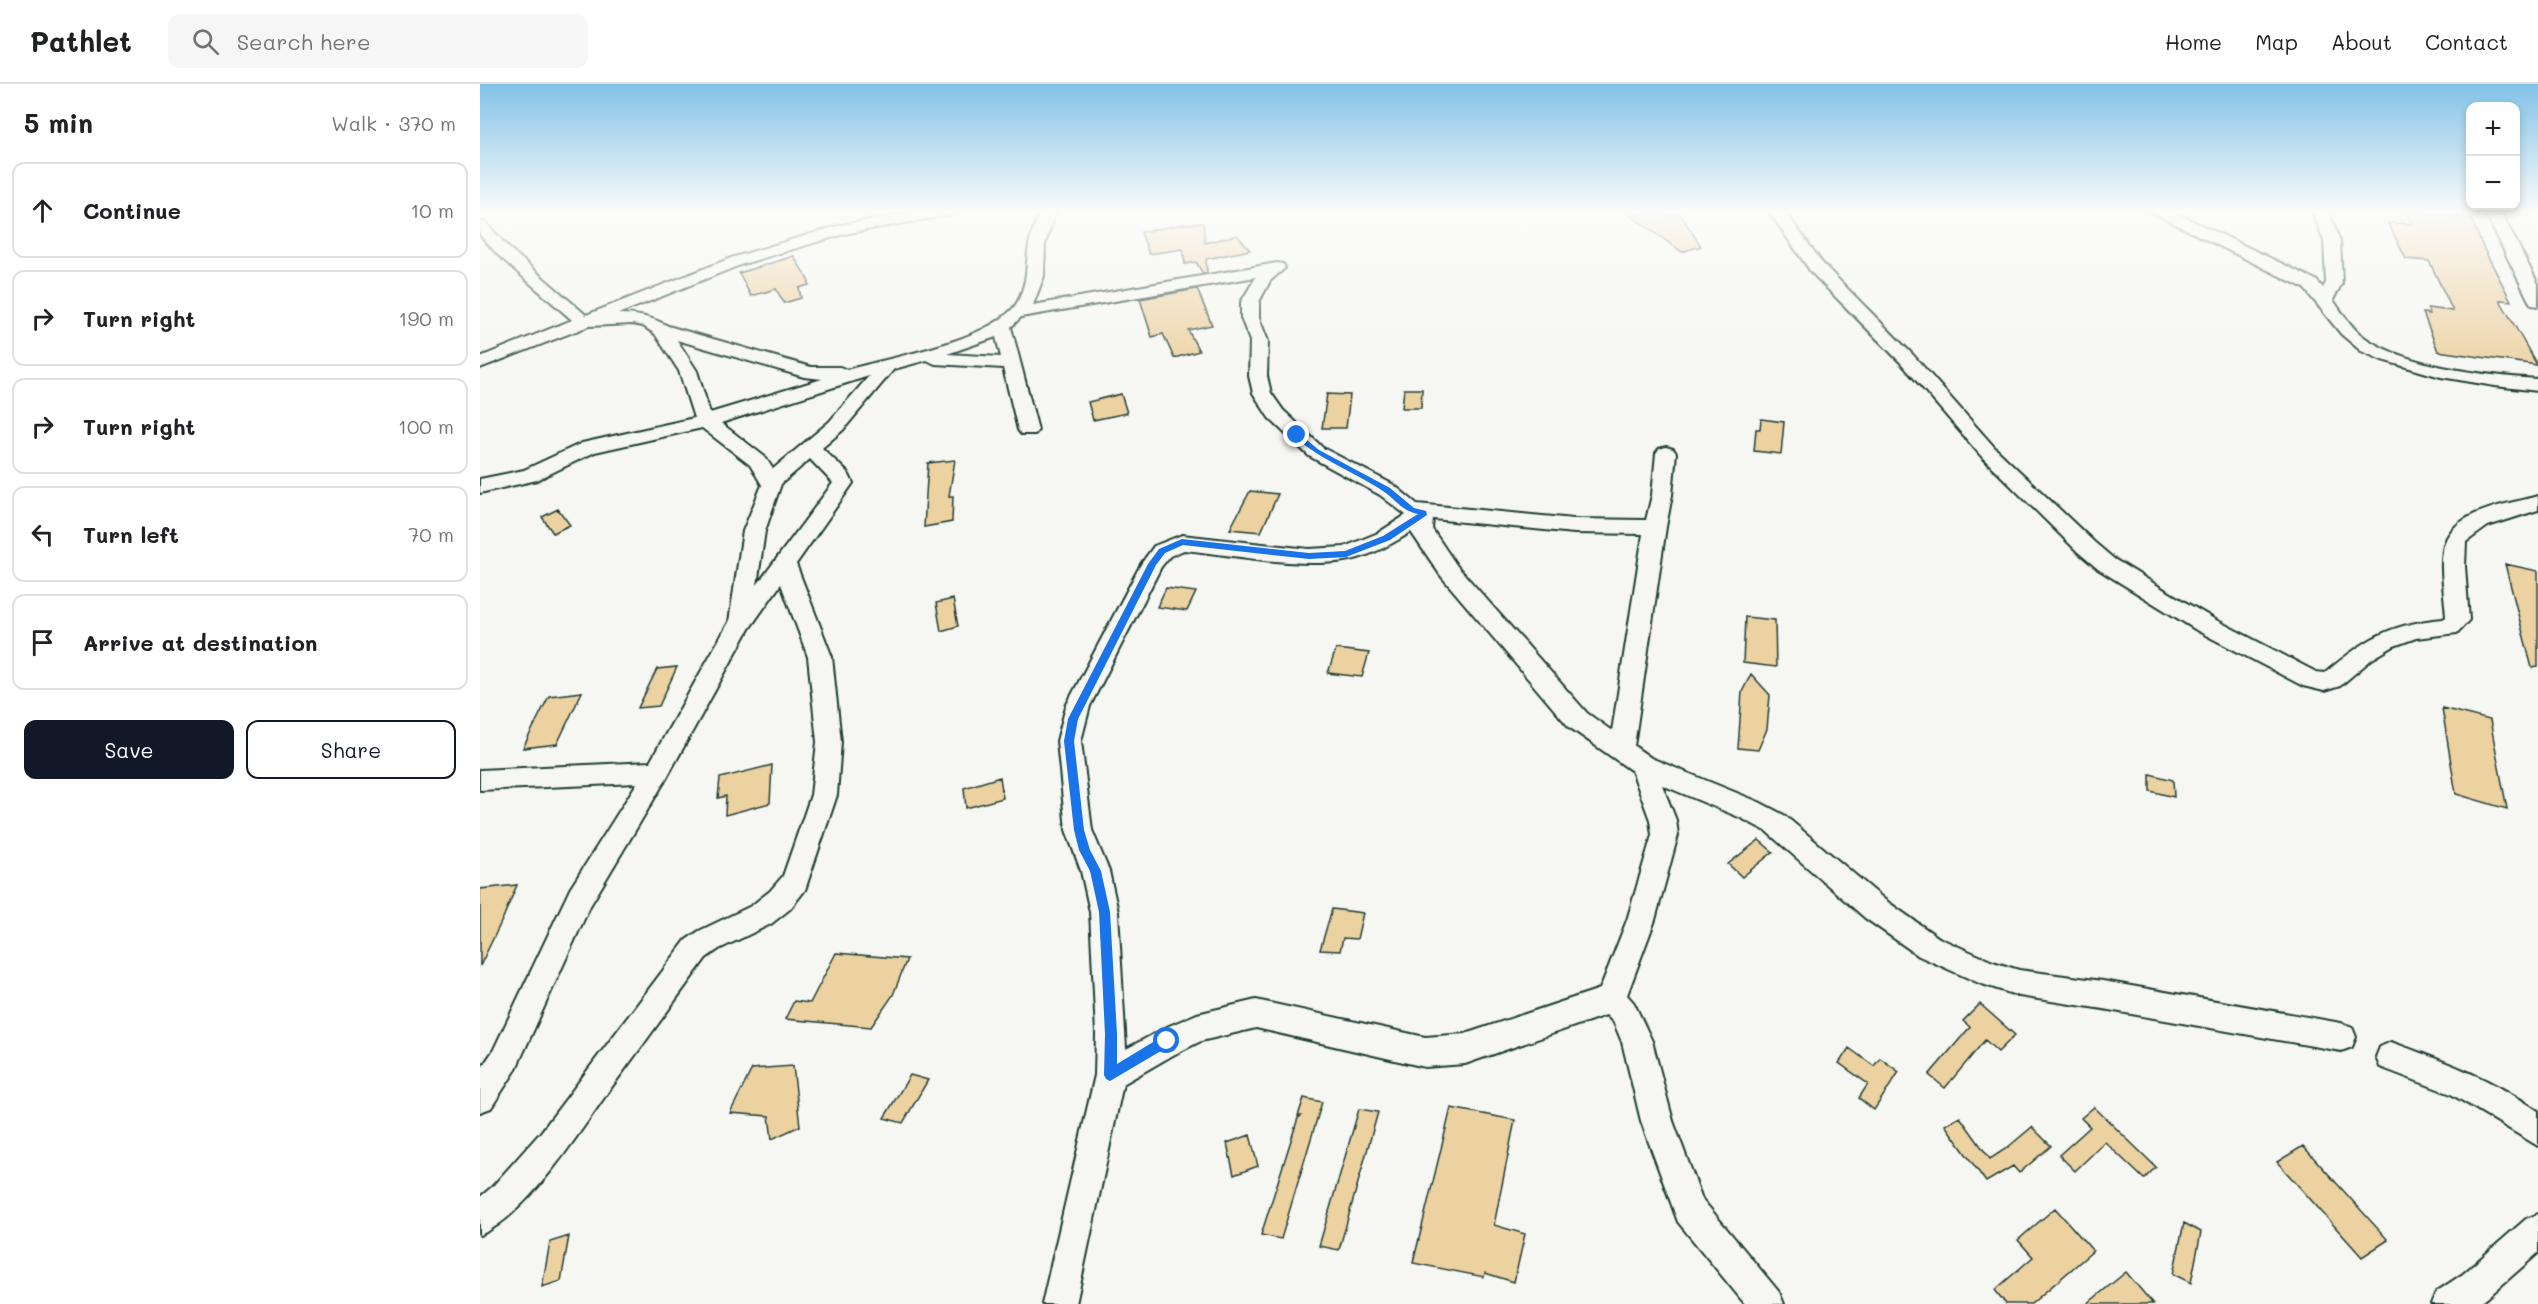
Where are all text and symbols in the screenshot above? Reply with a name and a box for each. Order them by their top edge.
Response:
search box [168,14,588,68]
text: Pathlet [30,23,132,59]
icon: search [189,25,222,58]
text: Search here [237,27,371,56]
text: Home [2165,28,2222,55]
text: Map [2255,28,2298,55]
text: About [2331,28,2392,55]
text: Contact [2425,28,2508,55]
map controls [2466,102,2520,210]
button: + [2466,102,2520,156]
text: 5 min [24,106,93,140]
text: Walk · 370 m [331,110,456,136]
button: − [2466,156,2520,210]
icon: ahead [26,194,59,227]
text: Continue [83,196,181,225]
text: 10 m [410,197,454,223]
icon: right [26,302,59,335]
text: Turn right [83,304,195,333]
text: 190 m [399,305,454,331]
icon: right [26,410,59,443]
text: Turn right [83,412,195,441]
text: 100 m [398,413,454,439]
route end [1283,421,1309,447]
icon: left [26,518,59,551]
text: Turn left [83,520,179,549]
text: 70 m [408,521,454,547]
icon: arrive [26,626,59,659]
text: Arrive at destination [83,628,318,657]
button: Save [24,720,234,779]
button: Share [246,720,456,779]
route start [1153,1027,1179,1053]

